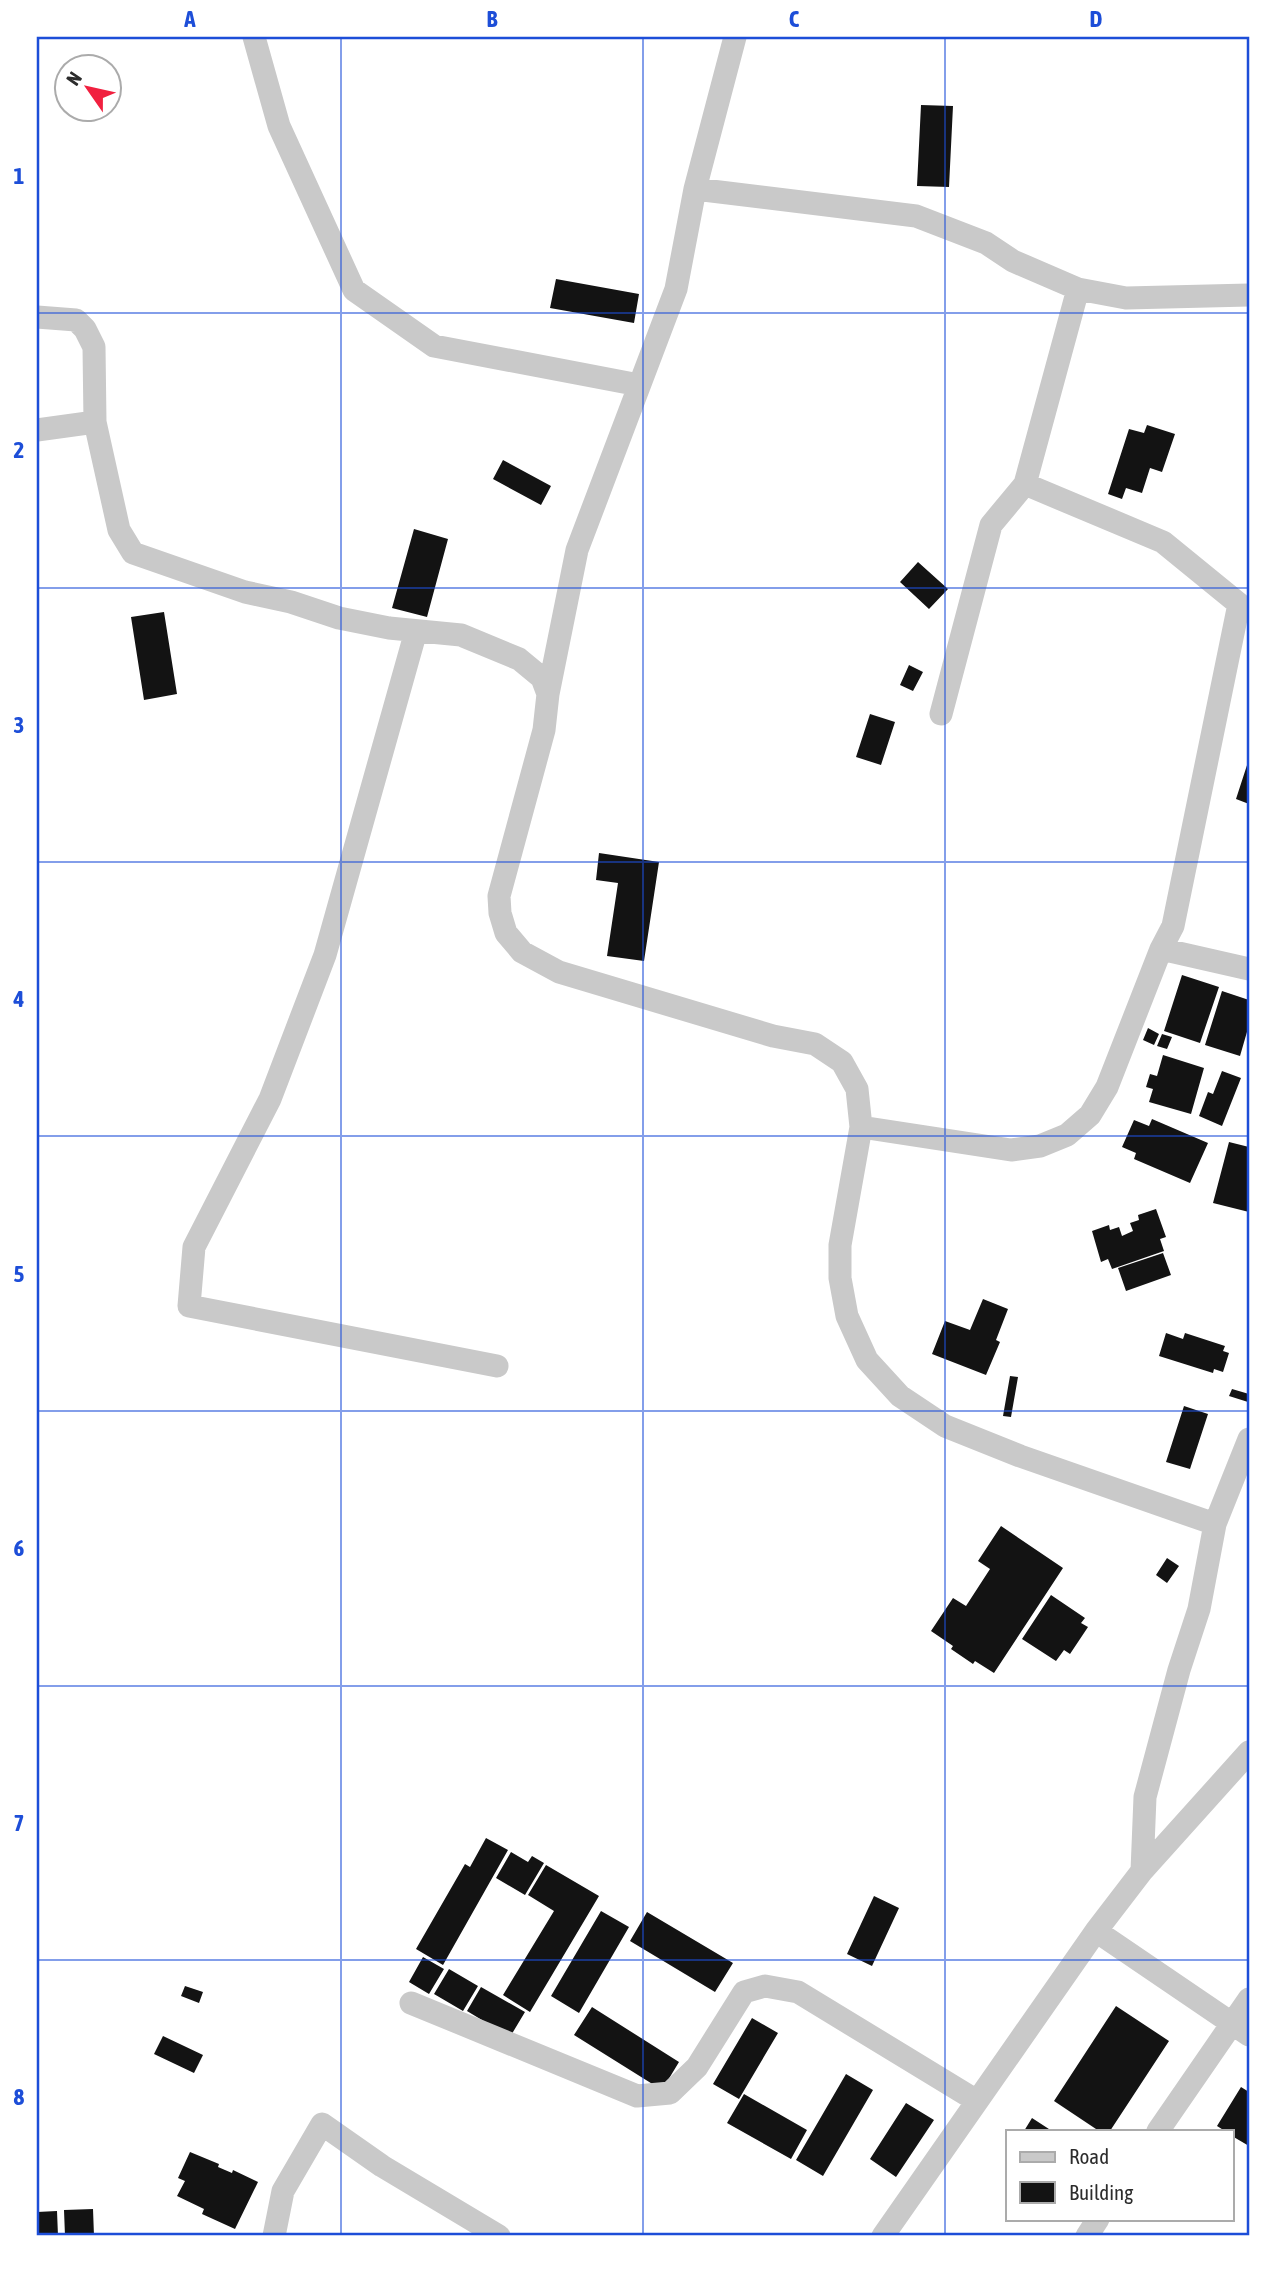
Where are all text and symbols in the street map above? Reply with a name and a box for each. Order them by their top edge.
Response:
text: A [183,6,196,32]
text: B [487,6,498,32]
text: C [789,6,800,32]
text: D [1090,6,1103,32]
north arrow [52,52,122,122]
text: N [62,68,86,89]
text: 1 [14,163,25,189]
text: 2 [14,437,24,463]
text: 3 [14,712,24,738]
text: 4 [13,986,25,1012]
text: 5 [14,1261,25,1287]
text: 6 [14,1535,25,1561]
text: 7 [14,1810,24,1836]
text: 8 [14,2084,25,2110]
legend [1006,2130,1234,2220]
text: Road [1069,2144,1109,2168]
text: Building [1069,2180,1133,2204]

